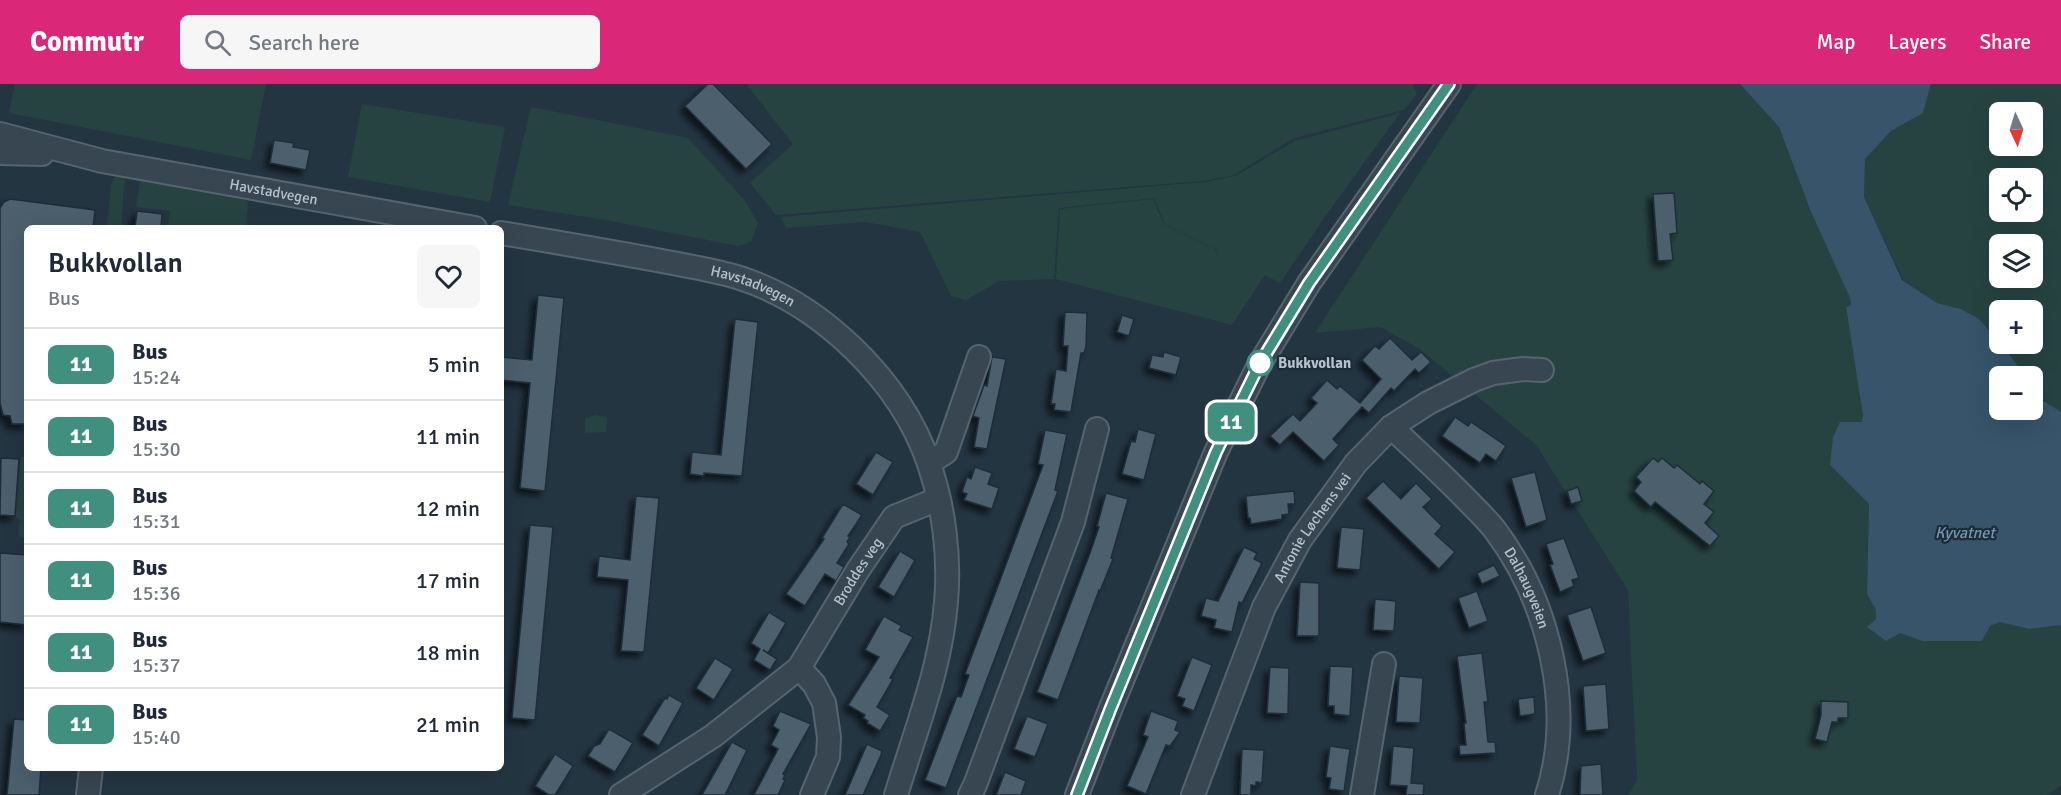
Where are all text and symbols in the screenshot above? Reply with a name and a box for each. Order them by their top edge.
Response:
search box [180,15,600,69]
text: Commutr [30,25,144,59]
icon: search [201,26,234,59]
text: Search here [249,29,360,56]
text: Map [1817,29,1855,55]
text: Layers [1888,29,1946,55]
text: Share [1979,29,2031,55]
north arrow [1989,102,2043,156]
map controls [1989,102,2043,420]
button: locate [1989,168,2043,222]
street label: Havstadvegen [228,175,319,209]
button: layers [1989,234,2043,288]
button: heart [417,245,480,308]
text: Bukkvollan [48,246,183,280]
street label: Havstadvegen [709,262,798,310]
text: Bus [48,286,80,311]
button: + [1989,300,2043,354]
text: Bus [132,338,167,365]
marker: Bukkvollan [1247,350,1273,376]
text: 11 [70,351,92,377]
text: 5 min [428,351,480,378]
place label: Bukkvollan [1278,354,1351,372]
text: 15:24 [132,365,181,390]
button: − [1989,366,2043,420]
line badge: 11 [1204,402,1258,442]
text: 11 [1220,409,1242,435]
text: Bus [132,410,167,437]
text: 11 [70,423,92,449]
text: 11 min [416,423,480,450]
text: 15:30 [132,437,181,462]
street label: Antonie Løchens vei [1270,469,1355,586]
text: Bus [132,482,167,509]
text: 11 [70,495,92,521]
text: 12 min [416,495,480,522]
text: 15:31 [132,509,181,534]
water label: Kyvatnet [1935,523,1997,543]
street label: Broddes veg [830,534,886,609]
street label: Dalhaugveien [1500,544,1553,631]
text: Bus [132,554,167,581]
text: 11 [70,567,92,593]
text: 17 min [416,567,480,594]
text: 15:36 [132,581,181,606]
text: Bus [132,626,167,653]
text: 11 [70,639,92,665]
text: 18 min [416,639,480,666]
text: 15:37 [132,653,181,678]
text: Bus [132,698,167,725]
text: 11 [70,711,92,737]
text: 21 min [416,711,480,738]
text: 15:40 [132,725,181,750]

